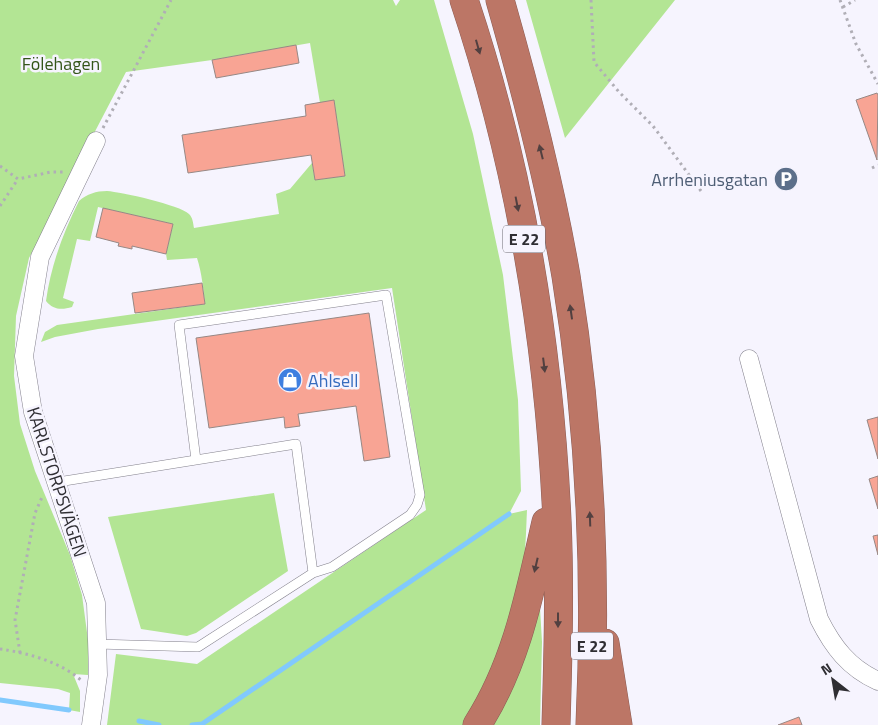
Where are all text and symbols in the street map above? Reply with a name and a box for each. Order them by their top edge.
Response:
one-way arrow [475,39,483,54]
park label: Fölehagen [22,50,100,77]
one-way arrow [537,145,545,160]
place label: Arrheniusgatan [651,166,768,193]
parking icon: Arrheniusgatan [773,166,799,192]
one-way arrow [513,197,521,212]
road number: E 22 [503,225,545,252]
one-way arrow [566,304,574,320]
one-way arrow [540,357,548,373]
shop icon: Ahlsell [277,367,303,393]
place label: Ahlsell [308,367,358,394]
street label: KARLSTORPSVÄGEN [20,403,94,561]
one-way arrow [586,511,594,527]
one-way arrow [532,558,540,573]
one-way arrow [554,612,562,628]
road number: E 22 [571,632,613,659]
north arrow [808,655,858,705]
text: N [816,657,836,680]

